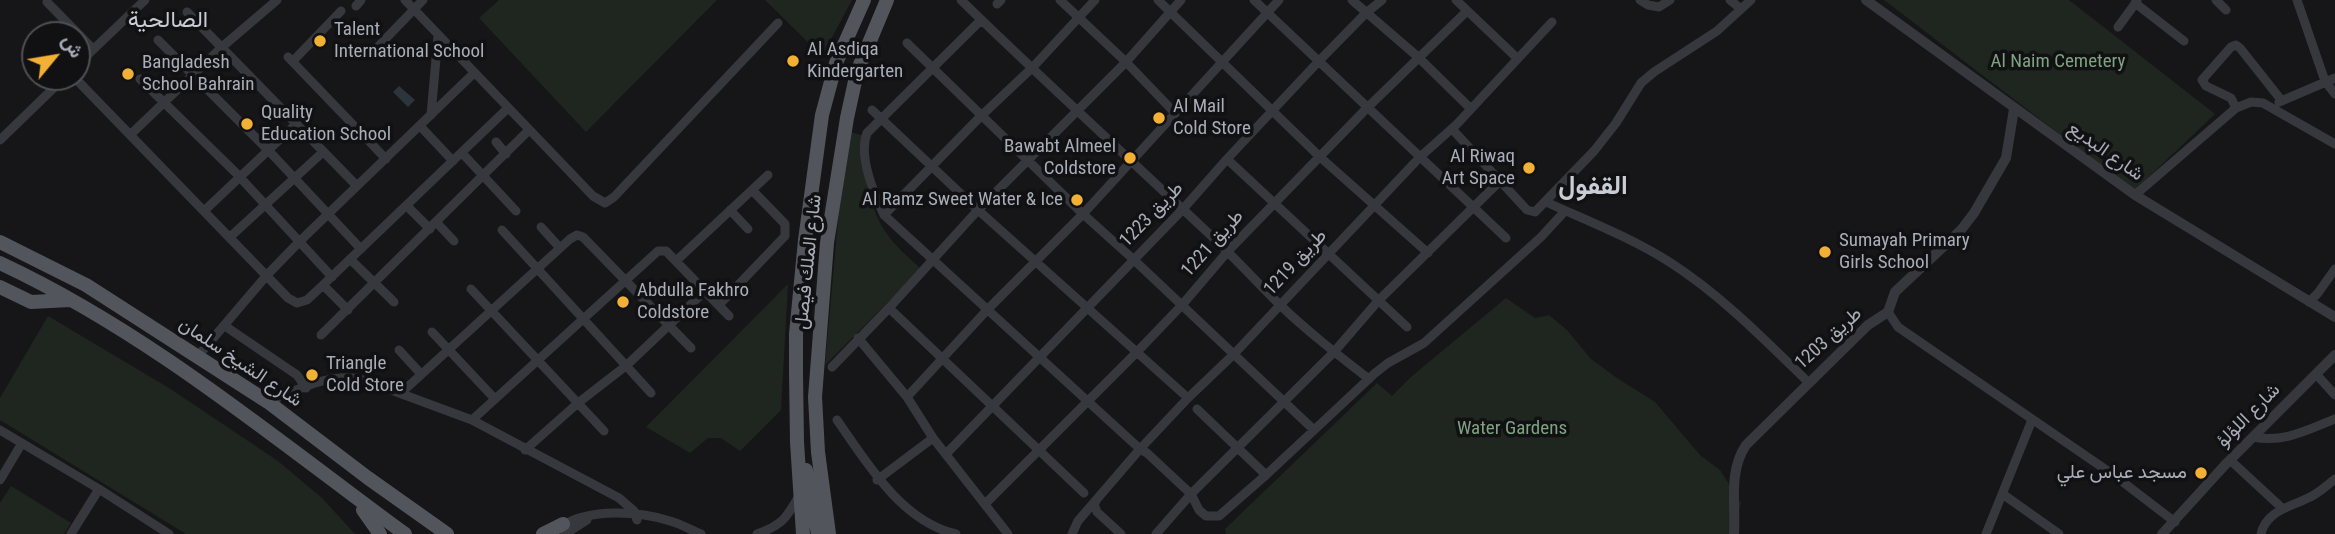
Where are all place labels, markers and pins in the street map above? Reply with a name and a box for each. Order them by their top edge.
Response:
place label: Talent International School [334,19,484,63]
marker: Talent International School [312,33,328,49]
place label: Al Asdiqa Kindergarten [807,39,903,83]
place label: Bangladesh School Bahrain [142,52,254,96]
marker: Al Asdiqa Kindergarten [785,53,801,69]
marker: Bangladesh School Bahrain [120,66,136,82]
place label: Al Mail Cold Store [1173,96,1251,140]
place label: Quality Education School [261,102,391,146]
marker: Al Mail Cold Store [1151,110,1167,126]
marker: Quality Education School [239,116,255,132]
place label: Bawabt Almeel Coldstore [1004,136,1116,180]
place label: Al Riwaq Art Space [1442,146,1515,190]
marker: Bawabt Almeel Coldstore [1122,150,1138,166]
marker: Al Riwaq Art Space [1521,160,1537,176]
place label: Al Ramz Sweet Water & Ice [862,189,1063,211]
marker: Al Ramz Sweet Water & Ice [1069,192,1085,208]
place label: Sumayah Primary Girls School [1839,230,1970,274]
marker: Sumayah Primary Girls School [1817,244,1833,260]
place label: Abdulla Fakhro Coldstore [637,280,749,324]
marker: Abdulla Fakhro Coldstore [615,294,631,310]
place label: Triangle Cold Store [326,353,404,397]
marker: Triangle Cold Store [304,367,320,383]
place label: مسجد عباس علي [2057,462,2187,484]
marker: مسجد عباس علي [2193,465,2209,481]

